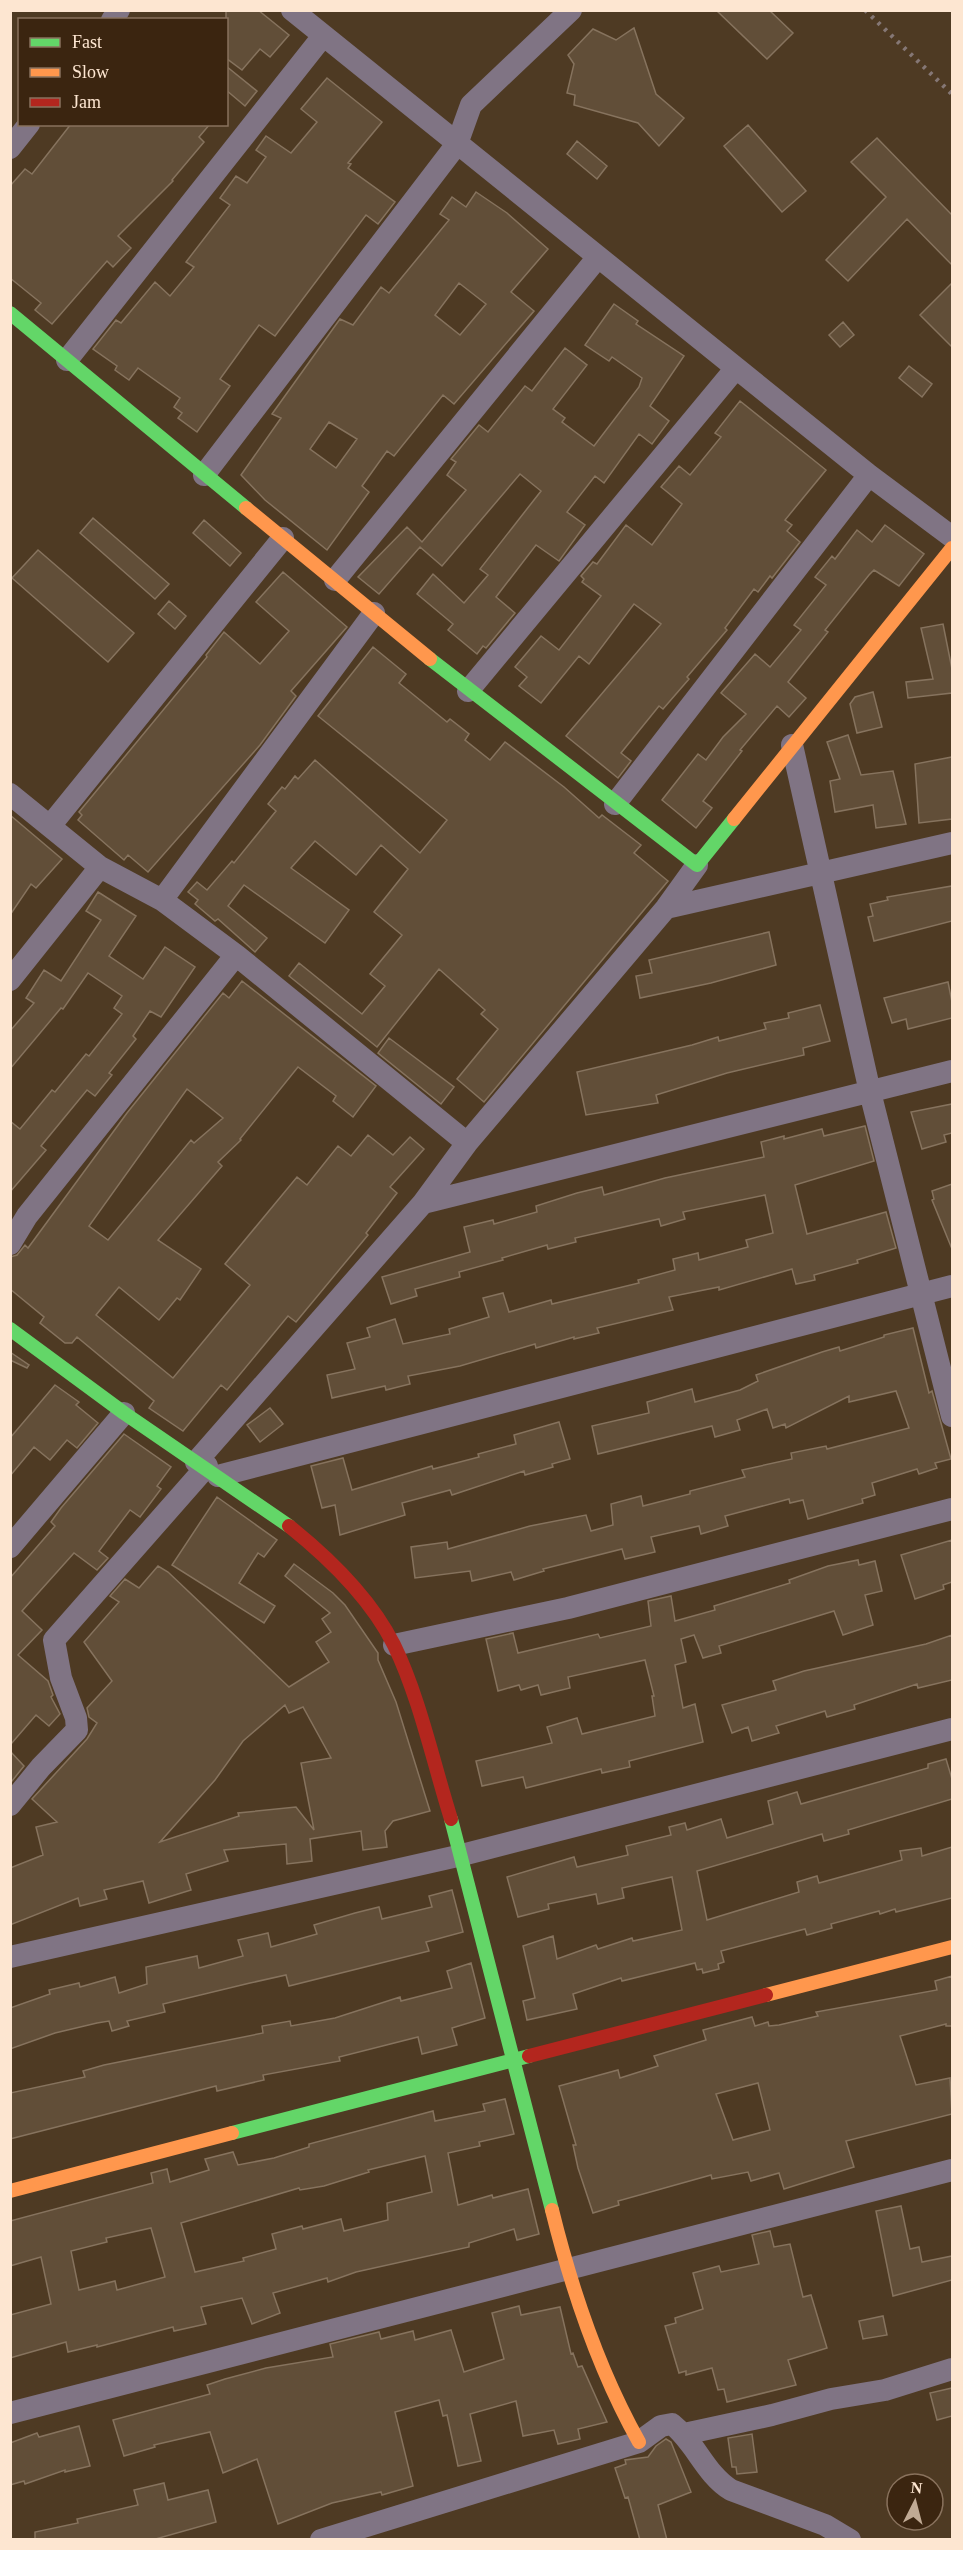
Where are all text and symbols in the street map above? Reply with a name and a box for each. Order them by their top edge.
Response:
legend [18,18,228,126]
text: Fast [72,32,102,52]
text: Slow [72,62,109,82]
text: Jam [72,92,101,112]
north arrow [885,2472,945,2532]
text: N [910,2479,924,2497]

